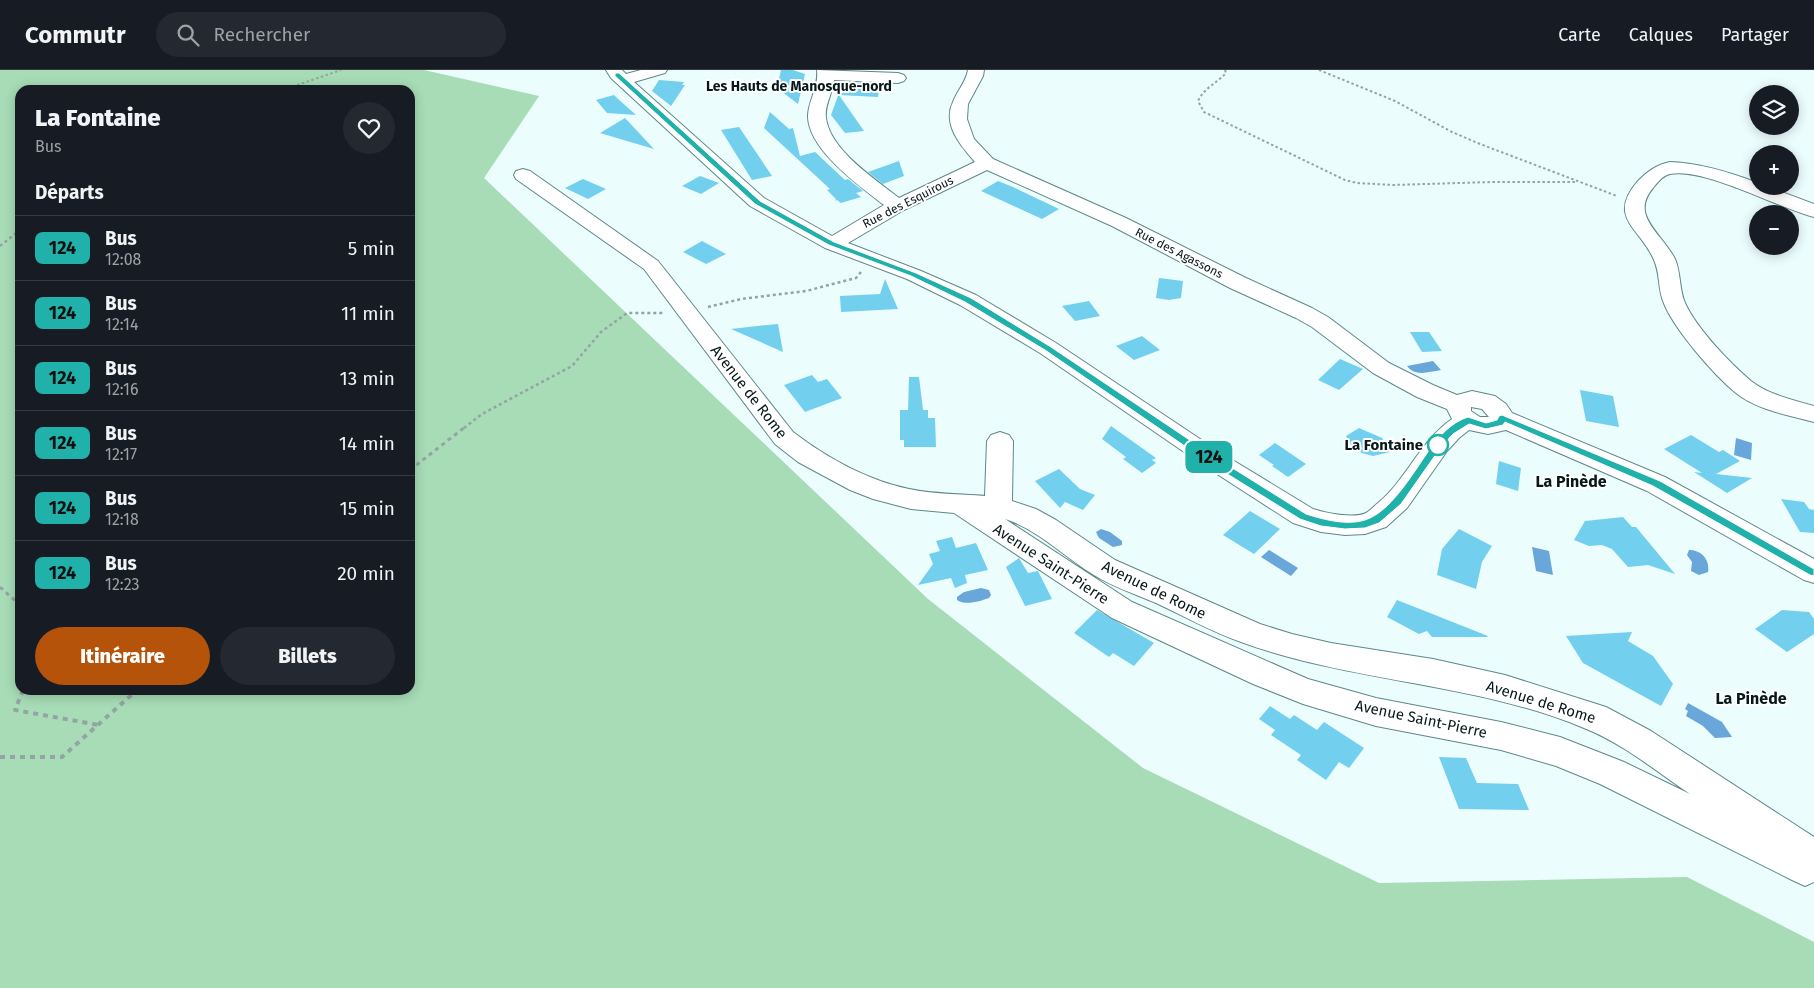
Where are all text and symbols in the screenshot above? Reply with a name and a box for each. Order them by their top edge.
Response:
search box [156,12,506,57]
text: Commutr [25,21,126,49]
icon: search [174,21,202,49]
text: Rechercher [214,23,310,46]
text: Carte [1558,24,1601,46]
text: Calques [1629,24,1693,46]
text: Partager [1721,24,1789,46]
district label: Les Hauts de Manosque-nord [706,78,892,95]
map controls [1749,85,1799,255]
button: layers [1749,85,1799,135]
button: heart [343,102,395,154]
text: La Fontaine [35,104,161,132]
text: Bus [35,137,62,156]
button: + [1749,145,1799,195]
street label: Rue des Esquirous [860,173,956,231]
text: Départs [35,181,104,204]
button: − [1749,205,1799,255]
street label: Rue des Agassons [1133,225,1226,281]
text: Bus [105,227,137,250]
text: 124 [49,237,76,259]
text: 5 min [348,237,395,260]
text: 12:08 [105,250,141,269]
text: Bus [105,292,137,315]
text: 124 [49,302,76,324]
text: 11 min [341,302,395,325]
text: 12:14 [105,315,139,334]
street label: Avenue de Rome [707,342,791,442]
text: Bus [105,357,137,380]
text: 124 [49,367,76,389]
text: 13 min [339,367,395,390]
text: 12:16 [105,380,139,399]
text: Bus [105,422,137,445]
text: 124 [49,432,76,454]
text: 14 min [339,432,395,455]
marker: La Fontaine [1427,434,1449,456]
place label: La Fontaine [1344,436,1423,454]
line badge: 124 [1180,441,1238,473]
text: 12:17 [105,445,137,464]
text: 124 [1195,446,1223,468]
district label: La Pinède [1535,472,1607,491]
text: Bus [105,487,137,510]
text: 124 [49,497,76,519]
text: 15 min [339,497,395,520]
text: 12:18 [105,510,139,529]
street label: Avenue Saint-Pierre [990,520,1112,608]
text: Bus [105,552,137,575]
street label: Avenue de Rome [1099,557,1209,623]
text: 124 [49,562,76,584]
text: 20 min [337,562,395,585]
text: 12:23 [105,575,140,594]
button: Itinéraire [35,627,210,685]
button: Billets [220,627,395,685]
street label: Avenue de Rome [1484,677,1598,727]
district label: La Pinède [1715,689,1787,708]
street label: Avenue Saint-Pierre [1353,696,1489,742]

